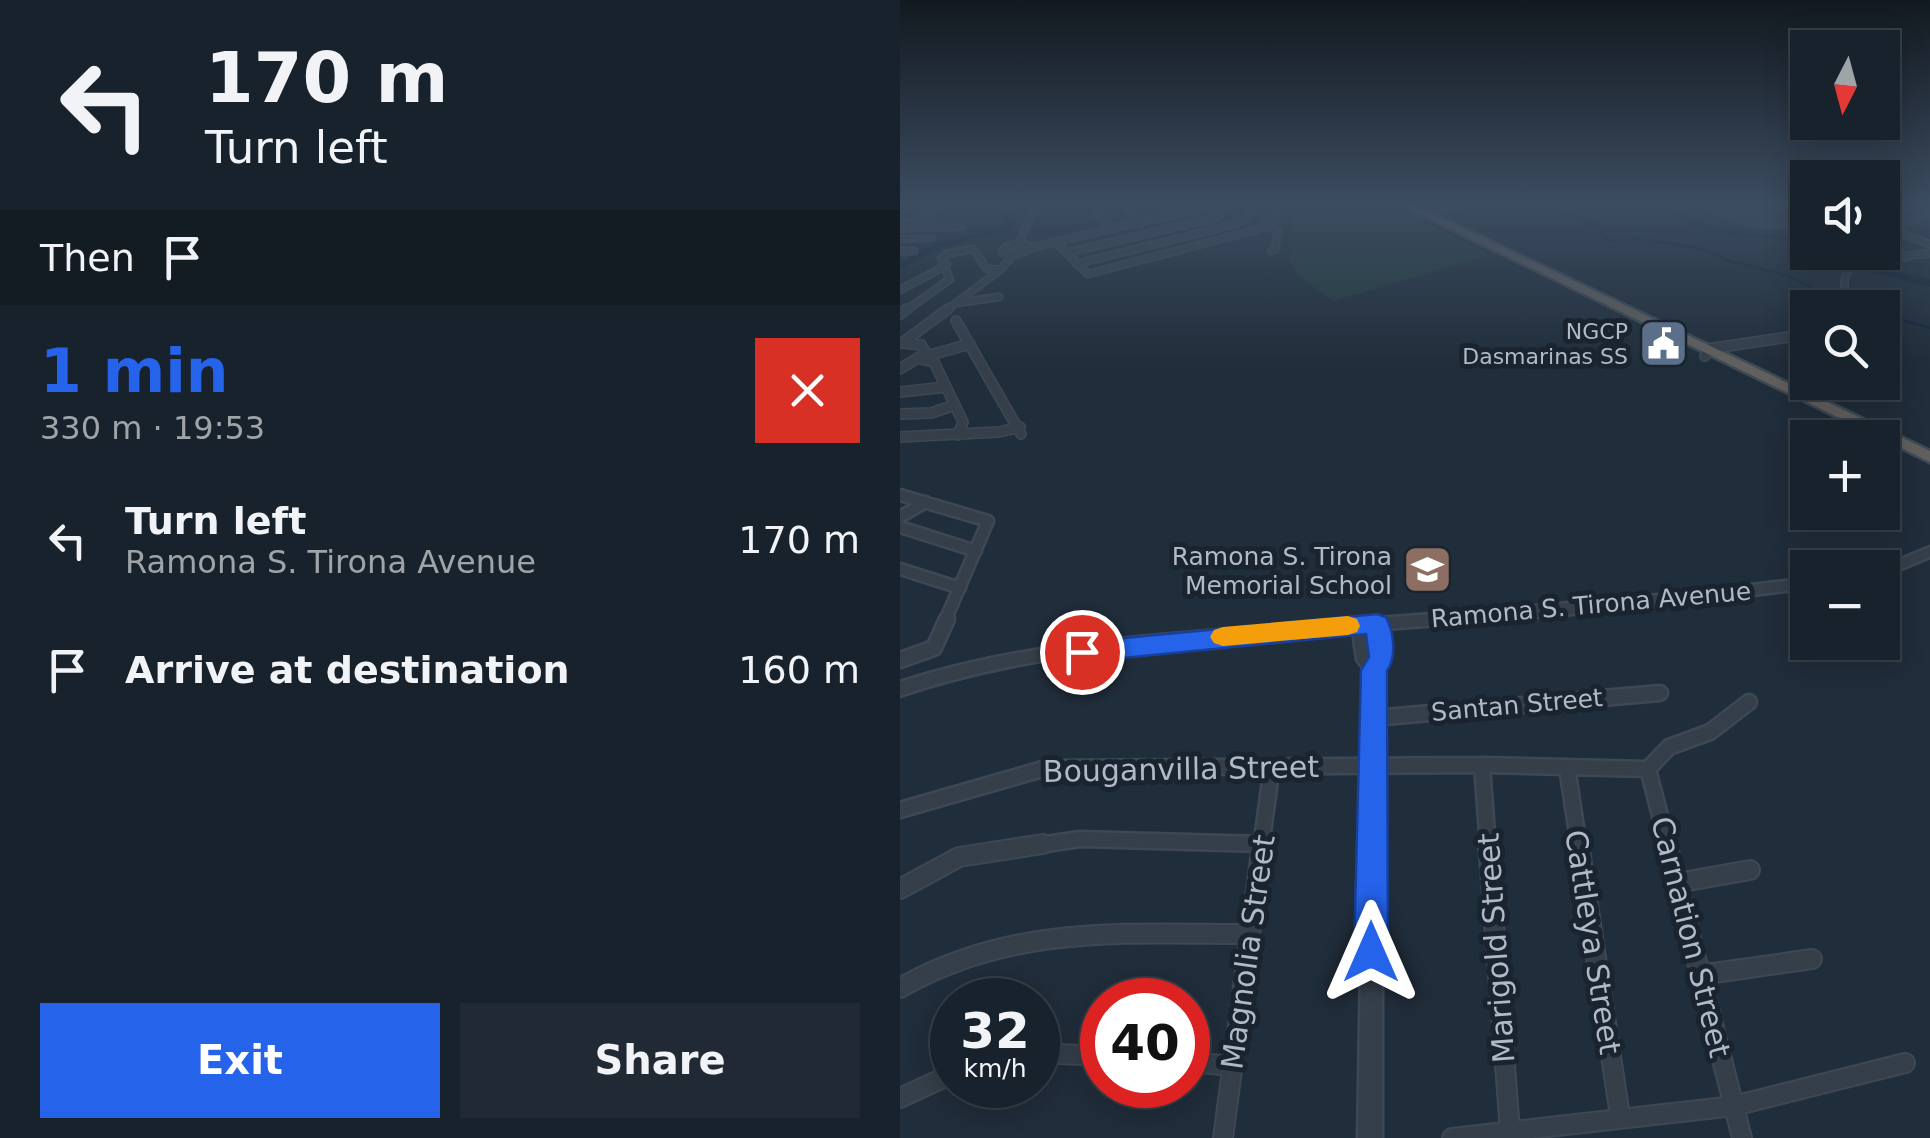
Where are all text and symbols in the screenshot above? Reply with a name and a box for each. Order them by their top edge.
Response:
north arrow [1790,30,1900,140]
map controls [1790,30,1900,660]
text: 170 m [205,37,448,119]
icon: left [40,40,170,170]
text: Turn left [205,121,388,174]
button: sound [1790,160,1900,270]
icon: arrive [155,230,210,285]
text: Then [40,236,135,280]
button: search [1790,290,1900,400]
public building icon: NGCP Dasmarinas SS [1637,318,1689,370]
place label: NGCP Dasmarinas SS [1462,319,1628,369]
text: 1 min [40,336,228,406]
button: close [755,338,860,443]
text: 330 m · 19:53 [40,409,265,447]
button: + [1790,420,1900,530]
text: Turn left [125,499,306,543]
icon: left [40,513,95,568]
text: 170 m [738,518,860,562]
place label: Ramona S. Tirona Memorial School [1172,542,1392,600]
text: Ramona S. Tirona Avenue [125,543,536,581]
school or university icon: Ramona S. Tirona Memorial School [1401,544,1453,596]
button: − [1790,550,1900,660]
street label: Ramona S. Tirona Avenue [1430,577,1752,633]
pin [1040,610,1125,695]
icon: arrive [1055,625,1110,680]
icon: arrive [40,643,95,698]
text: Arrive at destination [125,648,570,692]
text: 160 m [738,648,860,692]
street label: Santan Street [1430,683,1604,727]
street label: Bouganvilla Street [1043,749,1320,789]
street label: Carnation Street [1644,813,1738,1061]
street label: Cattleya Street [1558,827,1628,1057]
street label: Magnolia Street [1214,832,1282,1072]
street label: Marigold Street [1470,832,1521,1064]
position arrow [1319,900,1423,1004]
speed limit sign: 40 [1080,978,1210,1108]
text: 32 [960,1002,1030,1060]
button: Exit [40,1003,440,1118]
button: Share [460,1003,860,1118]
text: km/h [963,1054,1027,1083]

